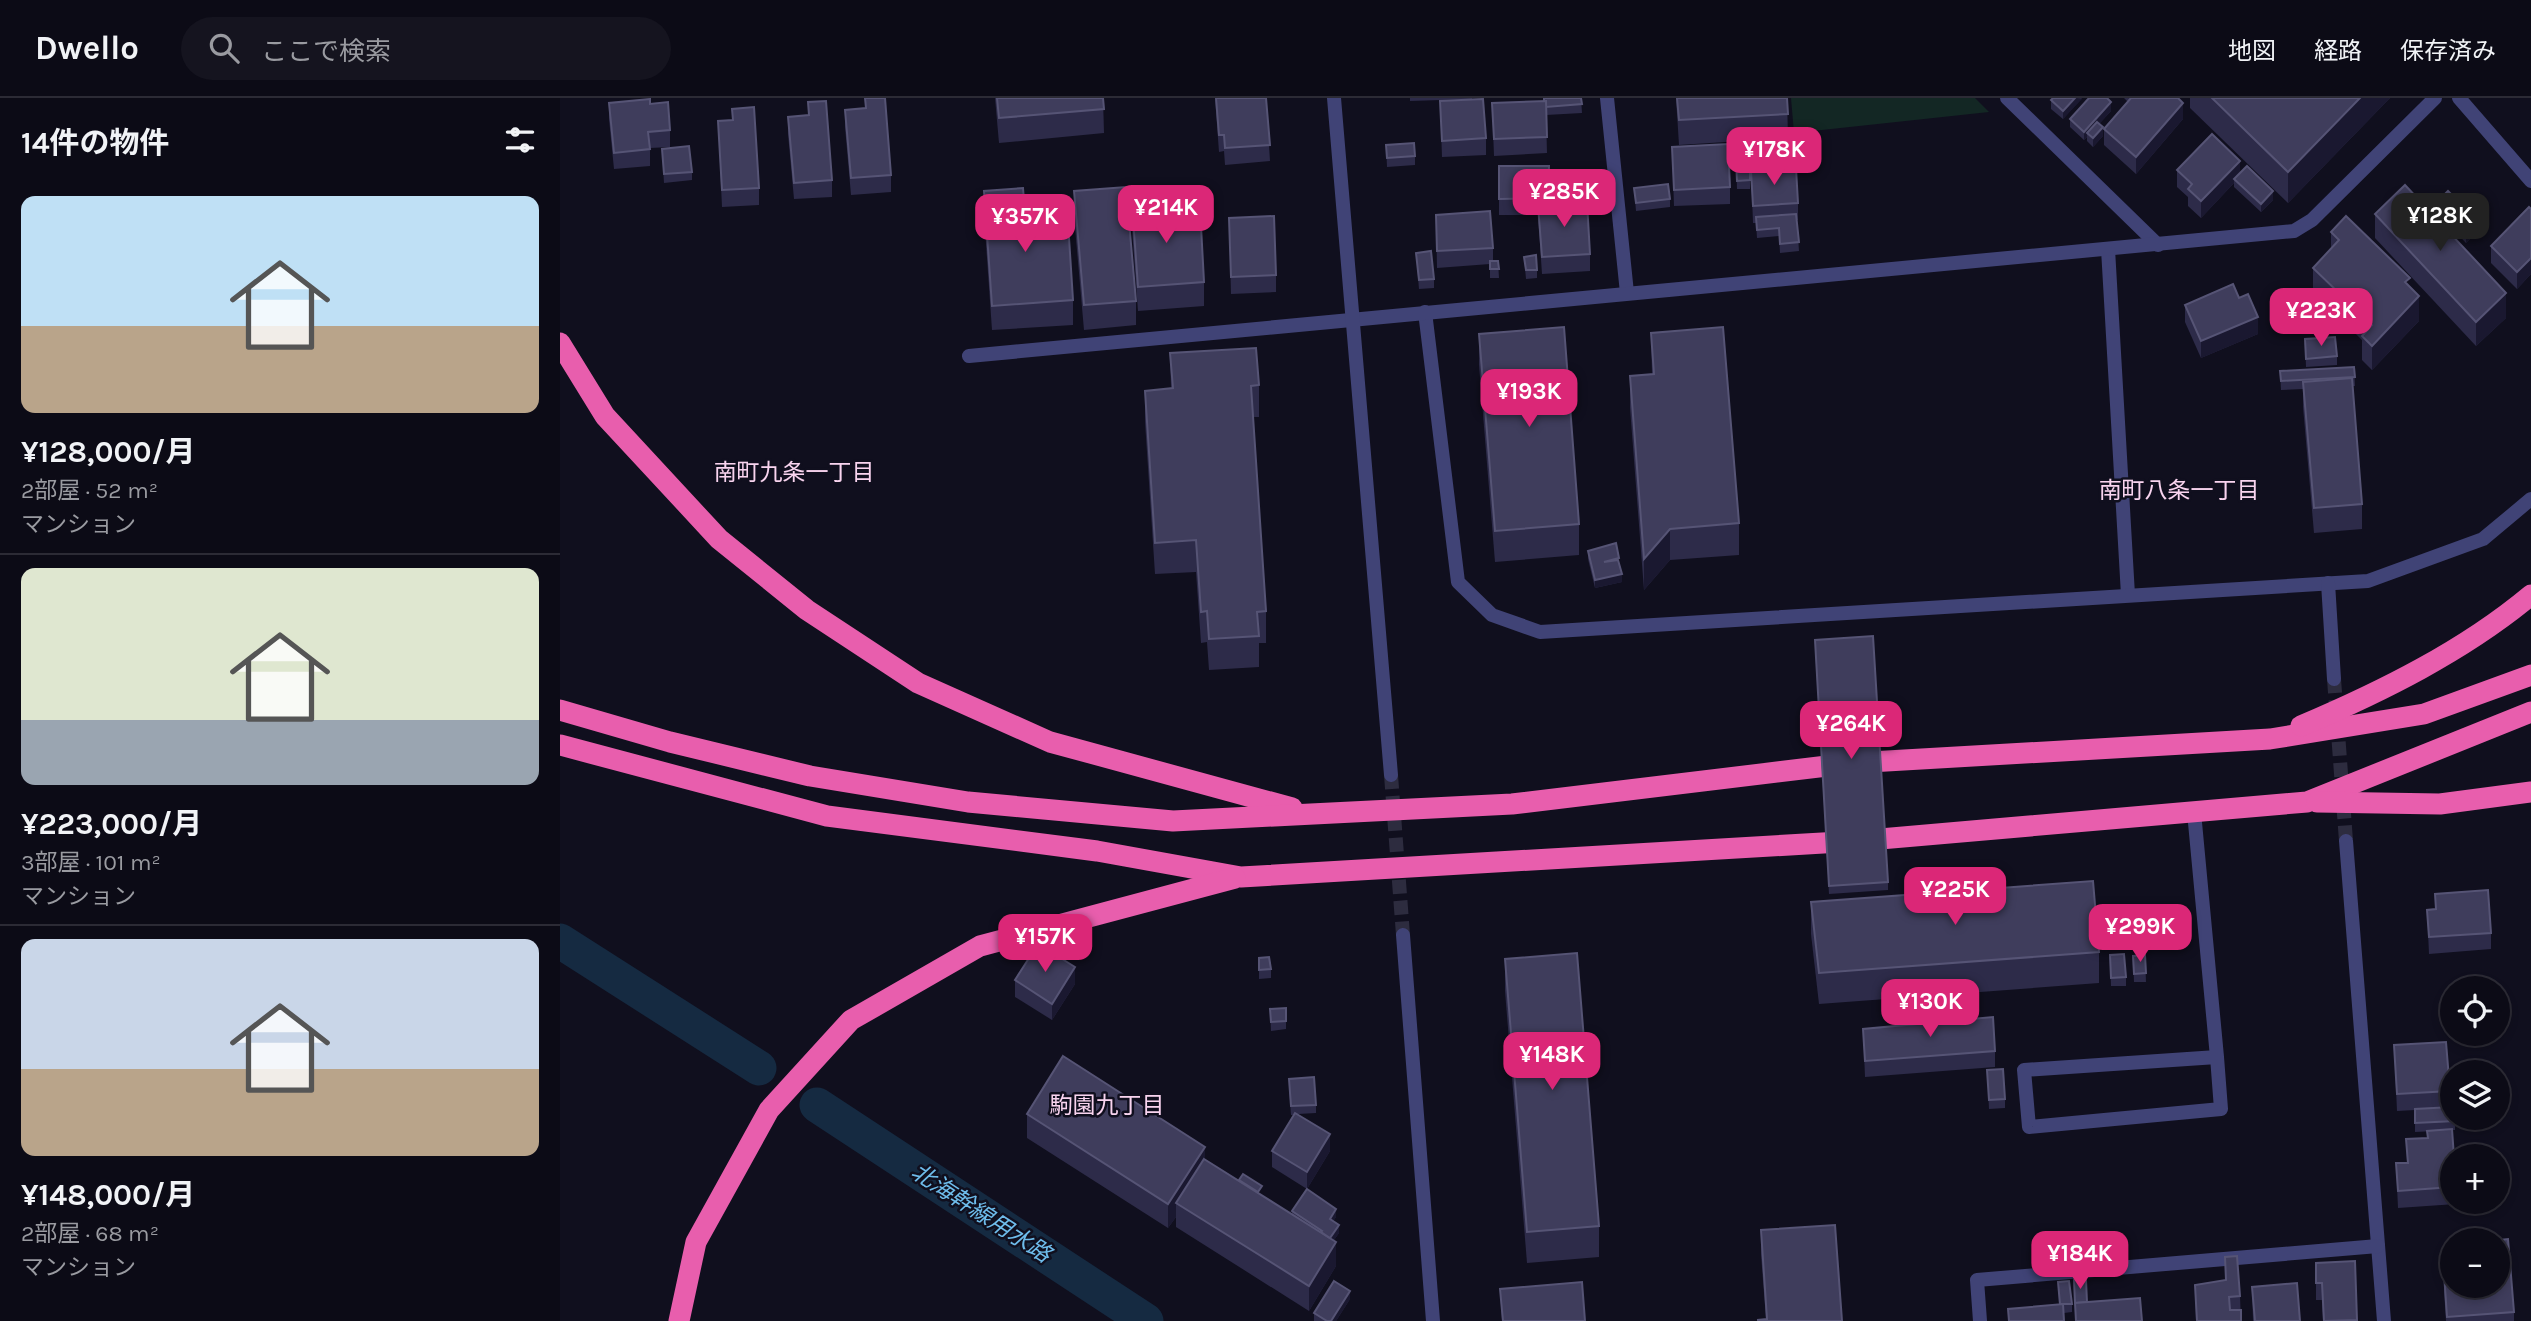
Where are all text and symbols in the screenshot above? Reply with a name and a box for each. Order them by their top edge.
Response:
search box [181,17,671,80]
text: Dwello [35,29,139,67]
icon: search [205,29,243,67]
text: ここで検索 [261,36,391,67]
text: 地図 [2228,37,2276,65]
text: 経路 [2314,37,2362,65]
text: 保存済み [2400,37,2496,65]
icon: filters [501,121,539,159]
text: 14件の物件 [21,125,170,161]
pin: ¥178K [1725,127,1823,187]
text: ¥178K [1742,136,1806,163]
pin: ¥285K [1515,170,1613,229]
text: ¥285K [1529,178,1599,205]
pin: ¥214K [1117,186,1215,245]
pin: ¥357K [976,194,1074,254]
text: ¥214K [1134,194,1198,221]
pin: ¥128K [2391,194,2489,253]
text: ¥128K [2407,202,2473,229]
text: ¥357K [991,203,1059,230]
icon: home [217,242,343,368]
pin: ¥223K [2272,288,2370,348]
text: ¥223K [2286,297,2356,324]
pin: ¥193K [1480,370,1578,429]
text: ¥193K [1496,378,1562,405]
text: ¥128,000/月 [21,434,196,470]
district label: 南町九条一丁目 [714,459,875,486]
text: 2部屋 · 52 m² [21,477,158,504]
district label: 南町八条一丁目 [2099,477,2260,504]
text: マンション [21,511,136,538]
icon: home [217,614,343,740]
pin: ¥264K [1802,702,1900,761]
text: ¥264K [1816,710,1886,737]
text: ¥223,000/月 [21,806,202,842]
text: 3部屋 · 101 m² [21,849,161,876]
pin: ¥225K [1906,868,2004,927]
text: ¥225K [1920,876,1990,903]
text: マンション [21,883,136,910]
pin: ¥299K [2091,904,2189,964]
text: ¥299K [2105,913,2175,940]
pin: ¥157K [996,914,1094,974]
text: ¥157K [1014,923,1076,950]
map controls [2440,976,2510,1298]
button: locate [2440,976,2510,1046]
pin: ¥130K [1881,979,1979,1039]
icon: home [217,985,343,1111]
text: ¥130K [1897,988,1963,1015]
pin: ¥148K [1503,1032,1601,1092]
text: ¥148K [1519,1041,1585,1068]
button: layers [2440,1060,2510,1130]
district label: 駒園九丁目 [1050,1092,1165,1119]
button: + [2440,1144,2510,1214]
water label: 北海幹線用水路 [906,1158,1058,1269]
text: ¥148,000/月 [21,1177,195,1213]
text: 2部屋 · 68 m² [21,1220,159,1247]
button: − [2440,1228,2510,1298]
pin: ¥184K [2031,1232,2129,1291]
text: ¥184K [2047,1240,2113,1267]
text: マンション [21,1254,136,1281]

